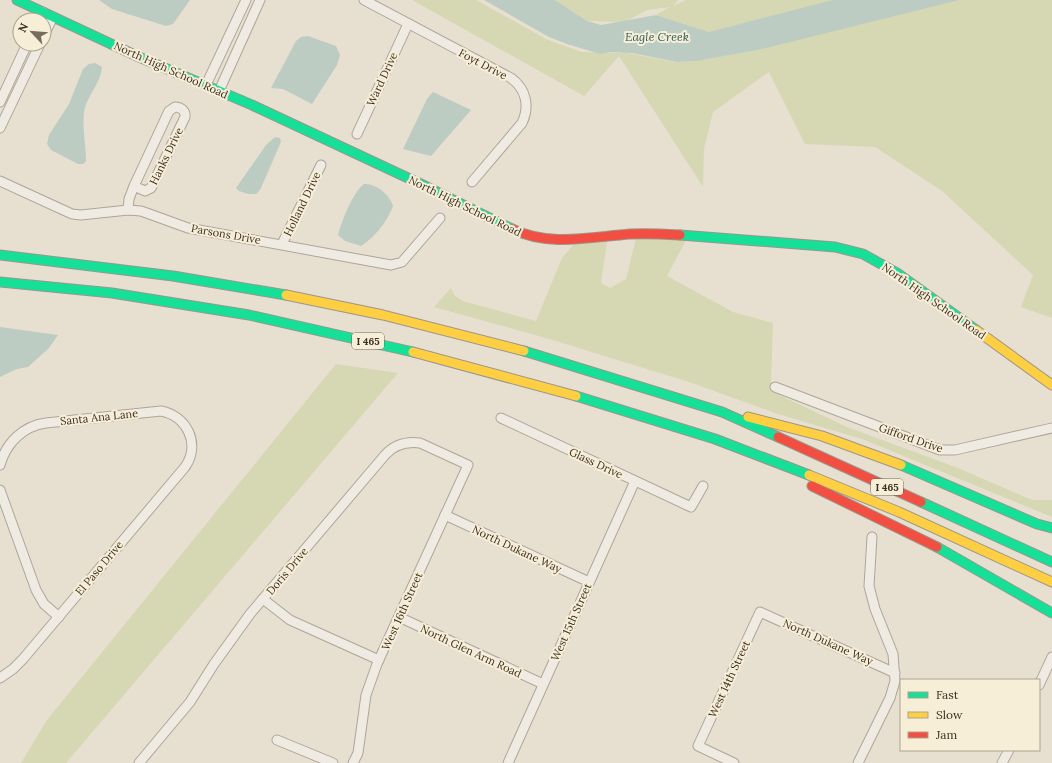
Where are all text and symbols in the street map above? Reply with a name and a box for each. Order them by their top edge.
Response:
north arrow [12,12,52,52]
text: N [15,20,31,35]
water label: Eagle Creek [625,29,689,44]
street label: North High School Road [112,38,231,102]
street label: Foyt Drive [456,45,510,83]
street label: Ward Drive [363,50,401,108]
street label: Hanks Drive [146,125,186,187]
street label: Holland Drive [280,169,324,239]
street label: North High School Road [406,173,524,240]
street label: Parsons Drive [190,221,262,247]
street label: North High School Road [879,260,989,342]
road number: I 465 [352,333,384,349]
street label: Santa Ana Lane [59,406,139,428]
street label: Gifford Drive [877,420,945,456]
street label: Glass Drive [567,444,625,482]
road number: I 465 [871,479,903,495]
street label: North Dukane Way [470,522,564,576]
street label: El Paso Drive [72,538,126,598]
street label: Doris Drive [263,544,311,598]
street label: West 16th Street [379,569,426,652]
street label: West 15th Street [548,580,595,663]
street label: North Dukane Way [781,616,875,668]
street label: North Glen Arm Road [418,621,524,681]
street label: West 14th Street [705,637,753,720]
legend [900,679,1040,751]
text: Fast [936,687,959,702]
text: Slow [936,707,963,722]
text: Jam [935,727,957,742]

